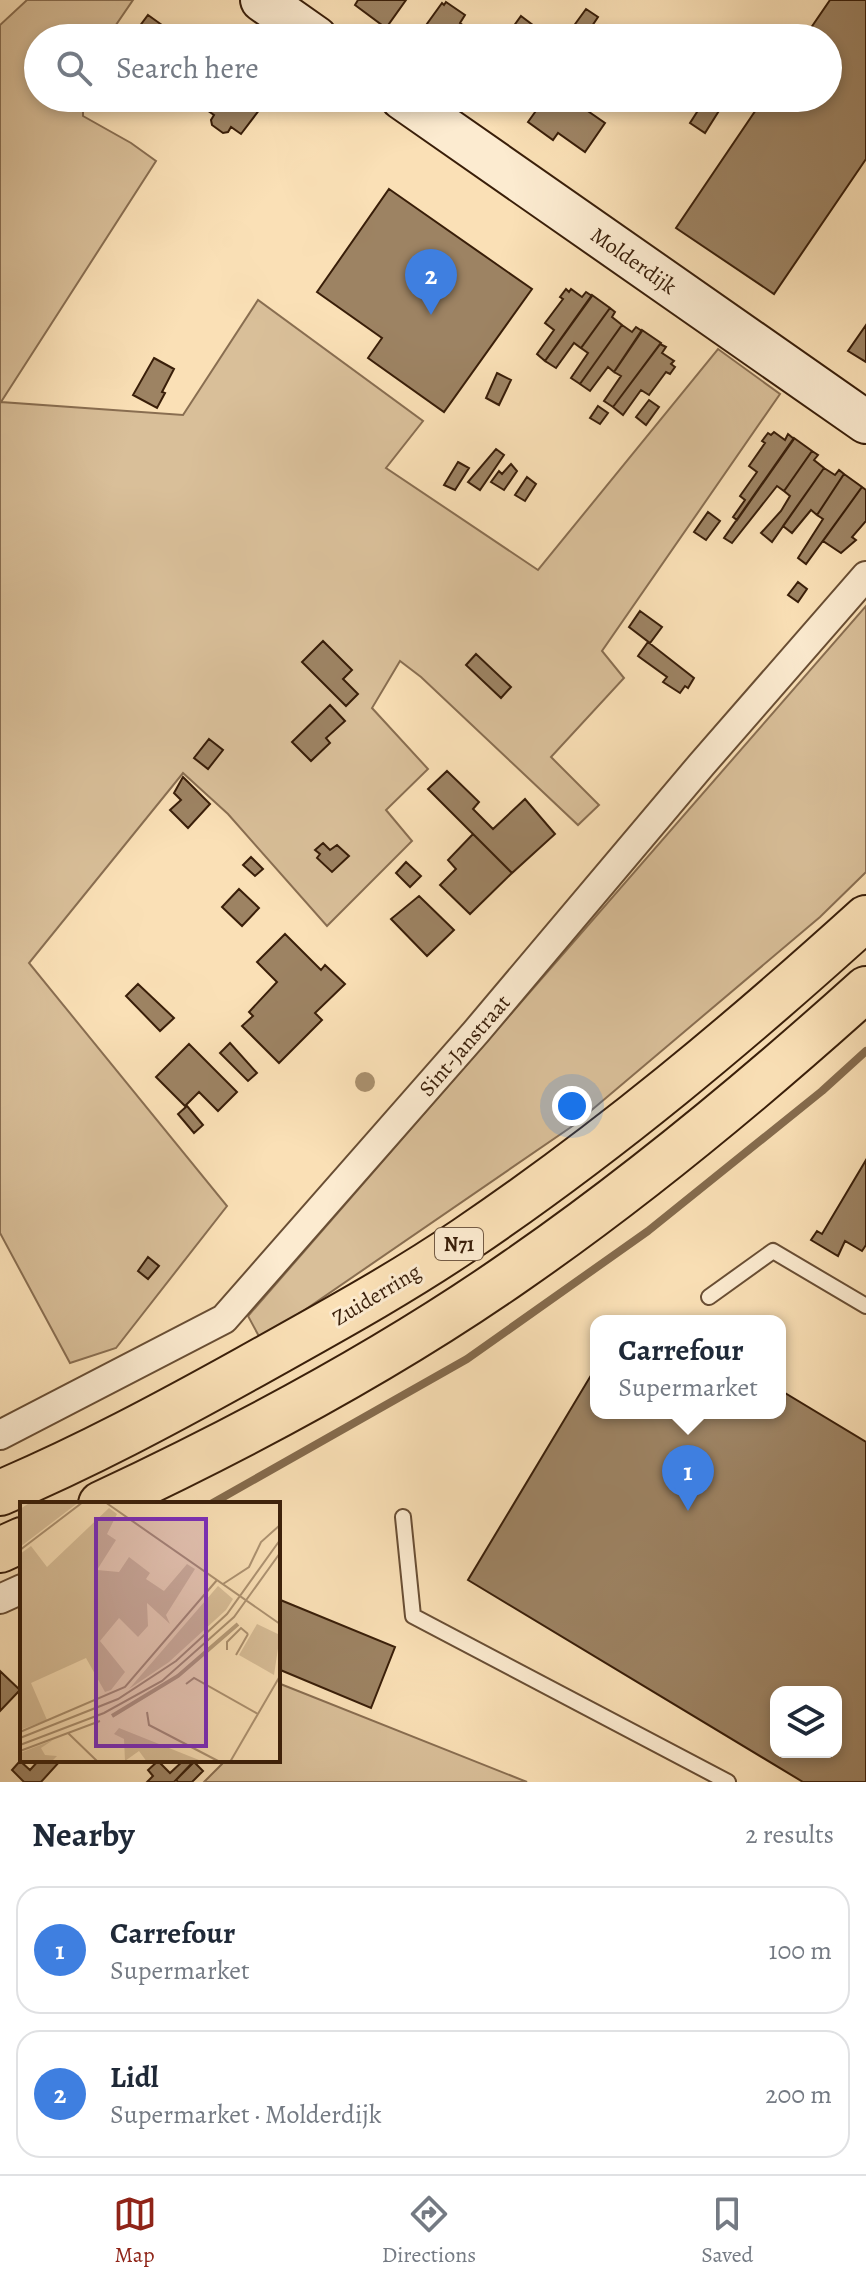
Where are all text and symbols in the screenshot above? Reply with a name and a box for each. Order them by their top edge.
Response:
search box [24,24,842,112]
icon: search [52,46,96,90]
text: Search here [116,48,259,88]
street label: Molderdijk [584,220,683,301]
pin: 2 [405,249,457,315]
street label: Sint-Janstraat [412,988,517,1103]
your location [552,1086,592,1126]
road number: N71 [435,1228,483,1260]
street label: Zuiderring [327,1257,426,1333]
popup [590,1315,786,1419]
text: Carrefour [618,1330,744,1370]
text: Supermarket [618,1370,758,1405]
pin: 1 [662,1445,714,1511]
inset map [20,1502,280,1762]
map controls [770,1686,842,1758]
button: layers [770,1686,842,1758]
text: Nearby [32,1811,135,1858]
text: 2 results [745,1817,834,1852]
text: Carrefour [110,1913,235,1953]
text: 1 [55,1933,65,1968]
text: 100 m [769,1933,832,1968]
text: Supermarket [110,1953,250,1988]
text: Lidl [110,2057,159,2097]
text: 2 [54,2077,66,2112]
text: 200 m [765,2077,832,2112]
text: Supermarket · Molderdijk [110,2097,382,2132]
tab: Map [113,2192,157,2270]
tab: Directions [382,2192,476,2270]
tab: Saved [701,2192,753,2270]

